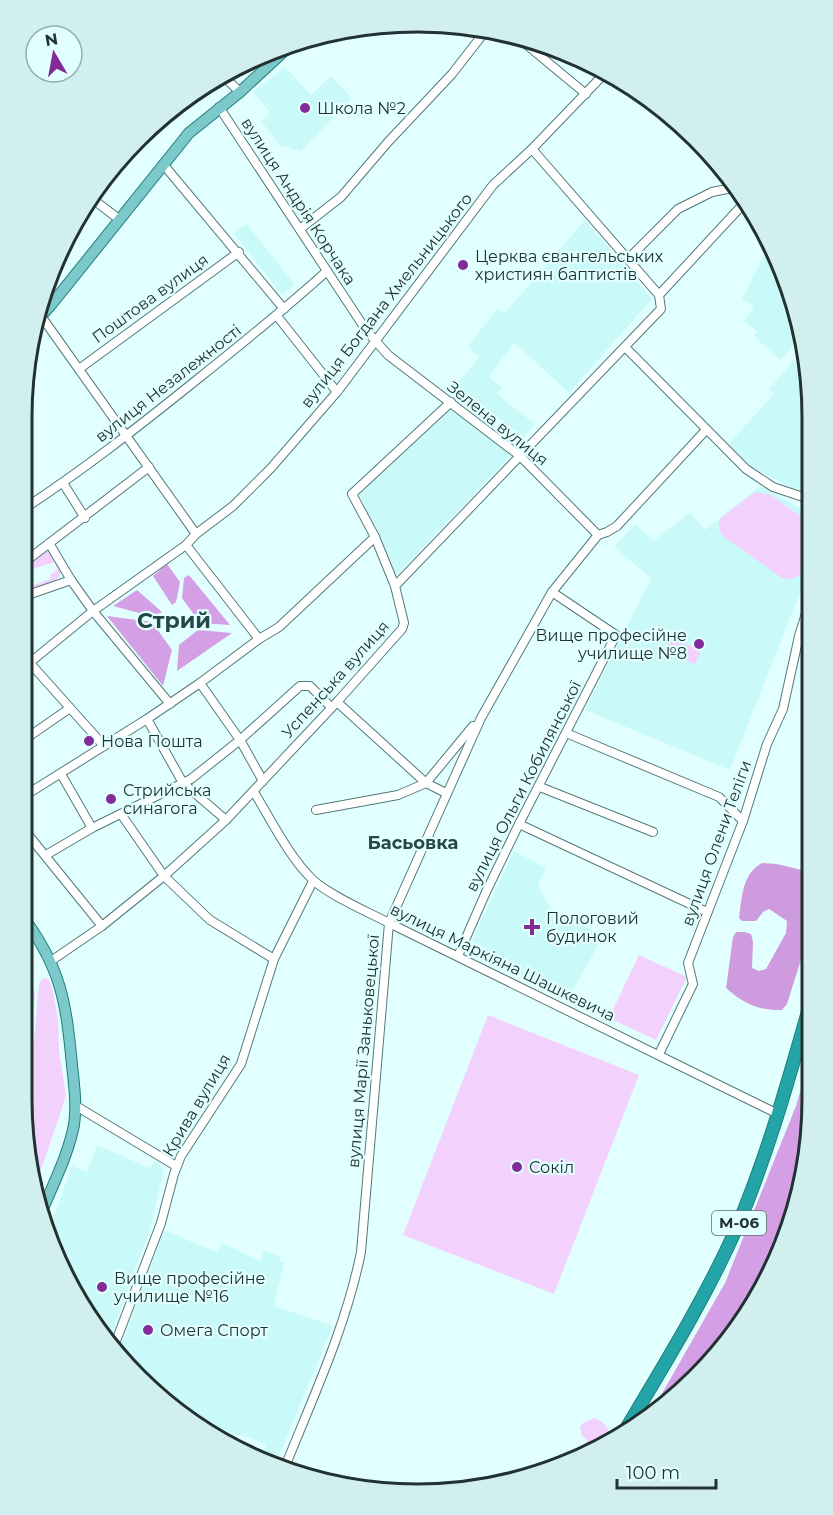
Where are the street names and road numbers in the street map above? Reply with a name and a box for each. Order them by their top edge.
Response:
street label: вулиця Андрія Корчака [237,114,360,289]
street label: вулиця Богдана Хмельницького [297,189,476,411]
street label: Поштова вулиця [89,250,212,347]
street label: вулиця Незалежності [92,321,245,446]
street label: Зелена вулиця [444,377,552,470]
street label: Успенська вулиця [278,617,393,742]
street label: вулиця Ольги Кобилянської [462,678,585,895]
street label: вулиця Олени Теліги [678,758,755,929]
street label: вулиця Маркіяна Шашкевича [387,900,618,1025]
street label: вулиця Марії Заньковецької [344,934,383,1169]
street label: Крива вулиця [158,1050,235,1160]
road number: М-06 [712,1211,766,1235]

